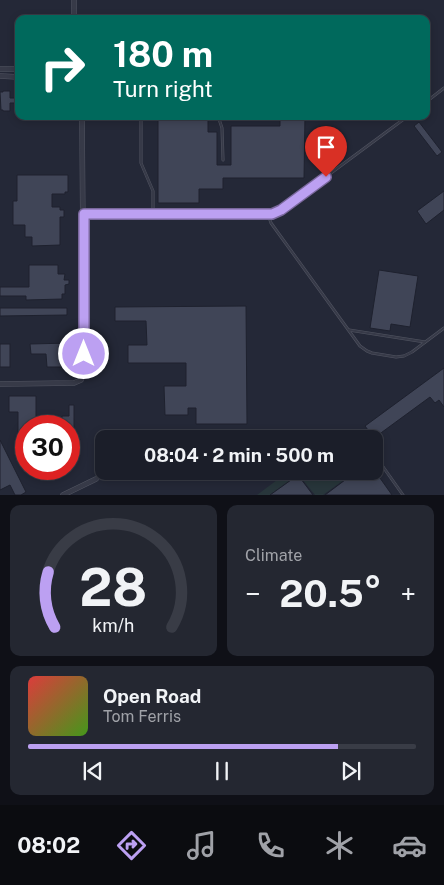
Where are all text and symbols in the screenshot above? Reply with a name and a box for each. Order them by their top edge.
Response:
text: 180 m [113,34,213,75]
icon: right [30,35,95,100]
text: Turn right [113,76,213,102]
pin [305,126,347,177]
icon: arrive [312,133,340,161]
position arrow [57,327,109,379]
speed limit sign: 30 [15,415,80,480]
text: 08:04 · 2 min · 500 m [144,444,334,466]
text: Climate [245,546,302,565]
text: 28 [80,557,147,618]
text: 20.5° [279,571,382,616]
text: − [245,577,261,610]
text: + [400,577,416,610]
text: km/h [92,615,135,636]
text: Open Road [103,685,201,707]
text: Tom Ferris [103,707,181,726]
icon: previous [79,757,107,785]
icon: pause [208,757,236,785]
icon: next [337,757,365,785]
icon: directions [114,828,149,863]
icon: music [184,828,219,863]
icon: phone [253,828,288,863]
icon: climate [322,828,357,863]
icon: car [392,828,427,863]
text: 08:02 [17,832,80,858]

